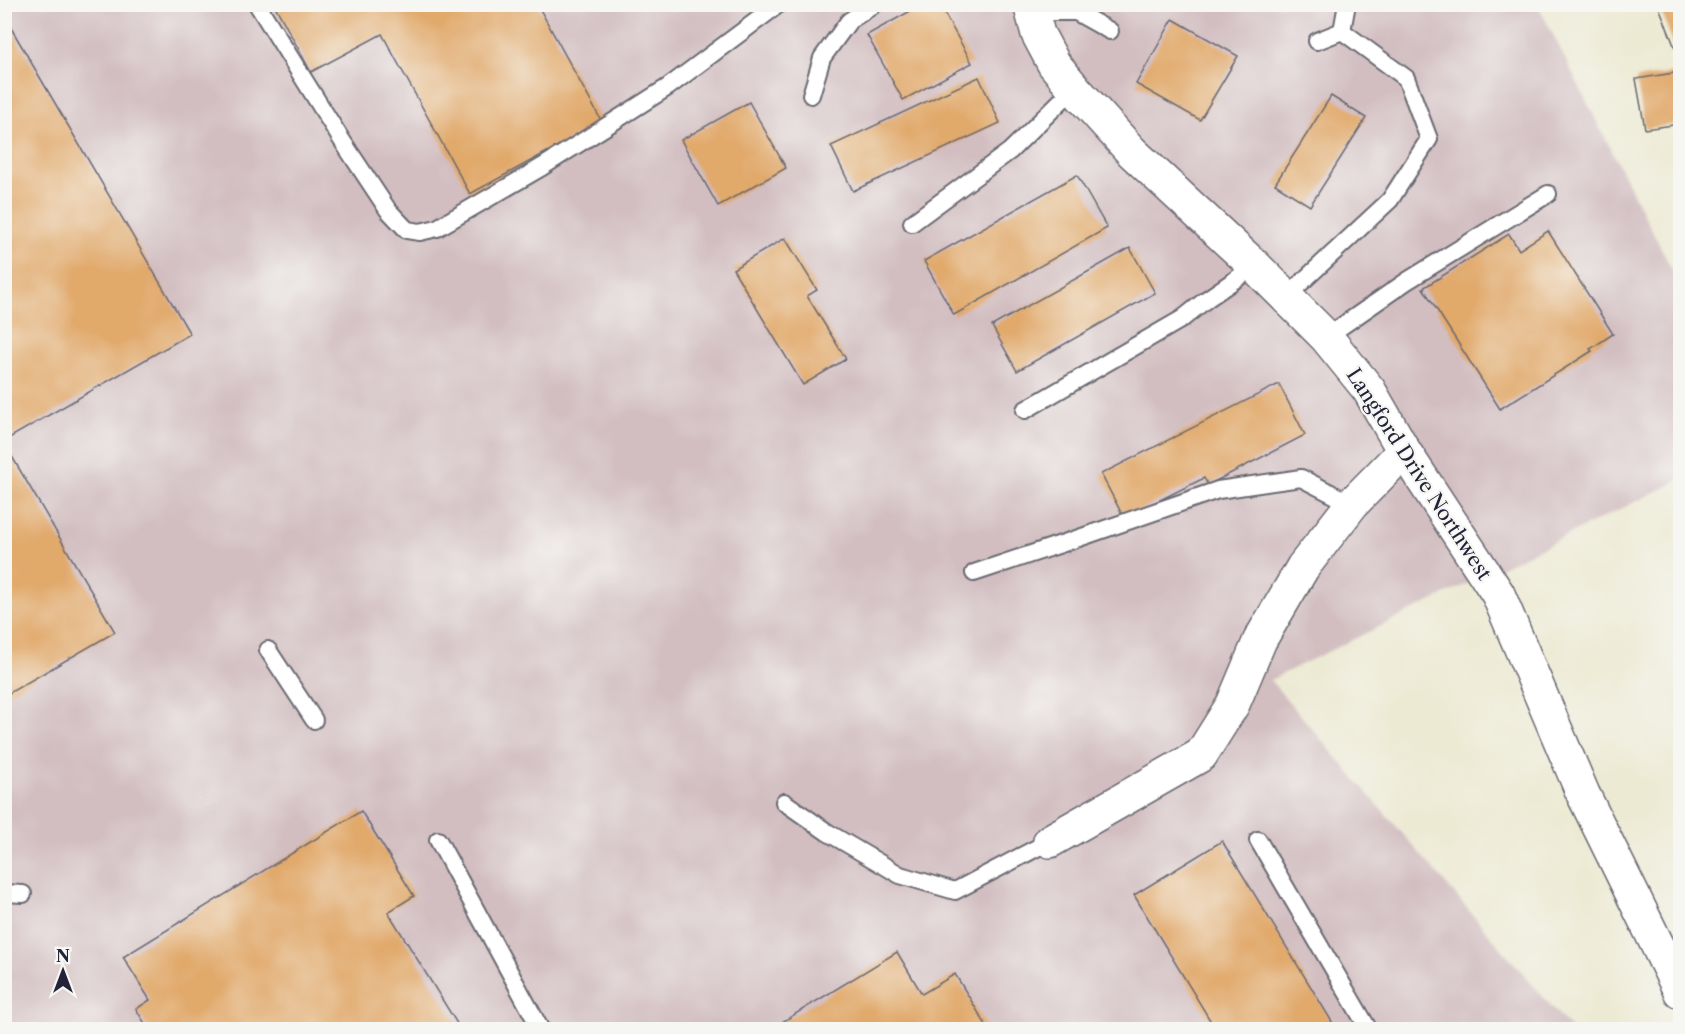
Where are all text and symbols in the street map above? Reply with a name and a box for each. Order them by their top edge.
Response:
street label: Langford Drive Northwest [1342,364,1496,584]
north arrow [33,941,93,1001]
text: N [56,946,70,966]

